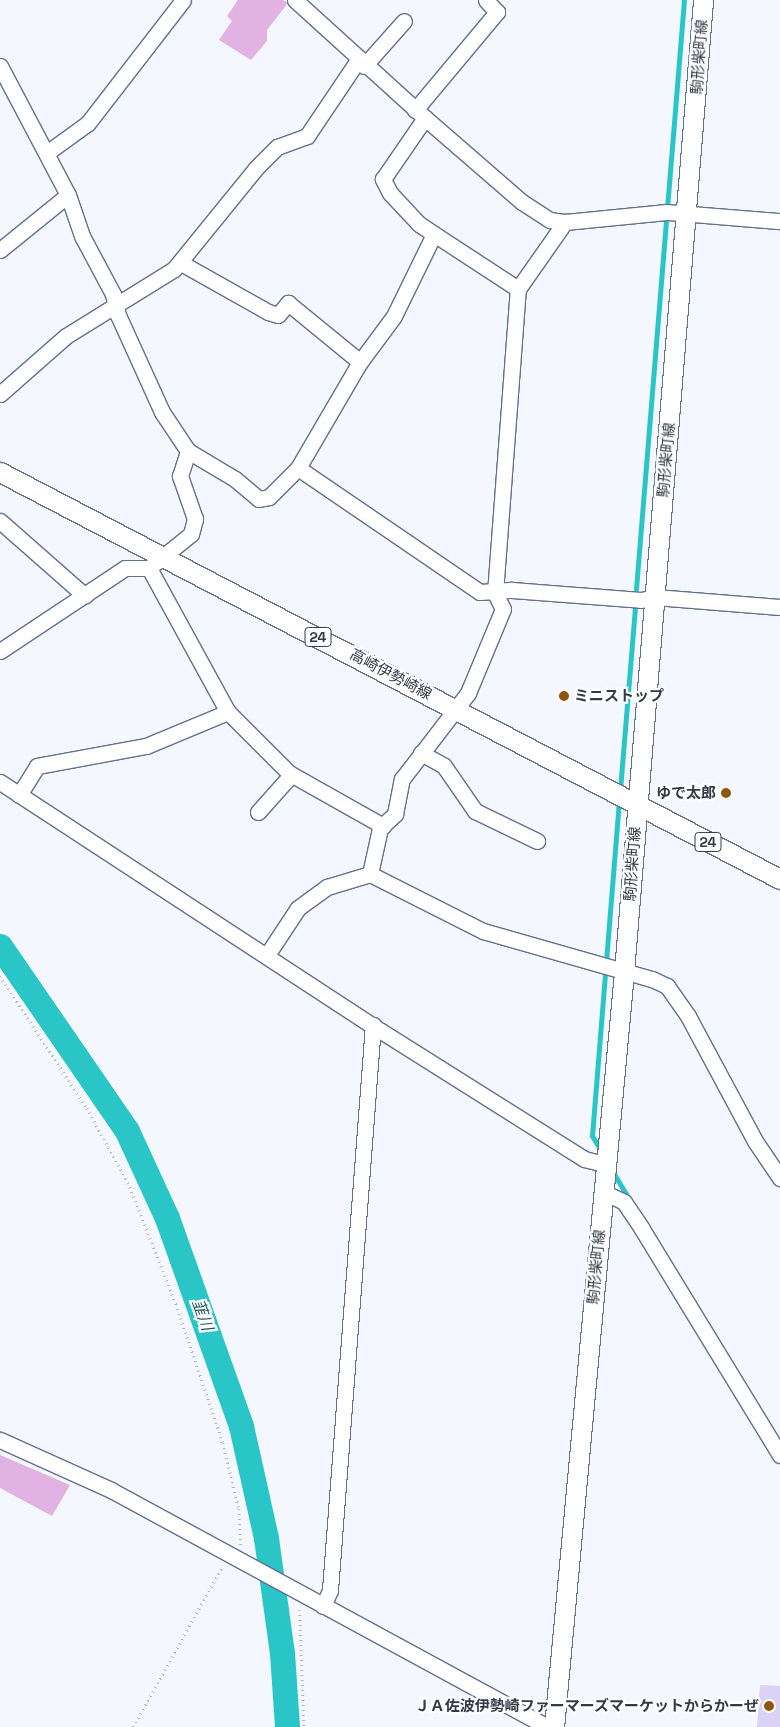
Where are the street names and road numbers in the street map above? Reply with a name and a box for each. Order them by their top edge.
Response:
street label: 駒形柴町線 [687,19,711,95]
street label: 駒形柴町線 [654,422,678,498]
road number: 24 [304,626,332,649]
street label: 高崎伊勢崎線 [347,645,435,703]
street label: 駒形柴町線 [620,826,644,902]
road number: 24 [694,830,722,854]
street label: 駒形柴町線 [584,1229,608,1305]

